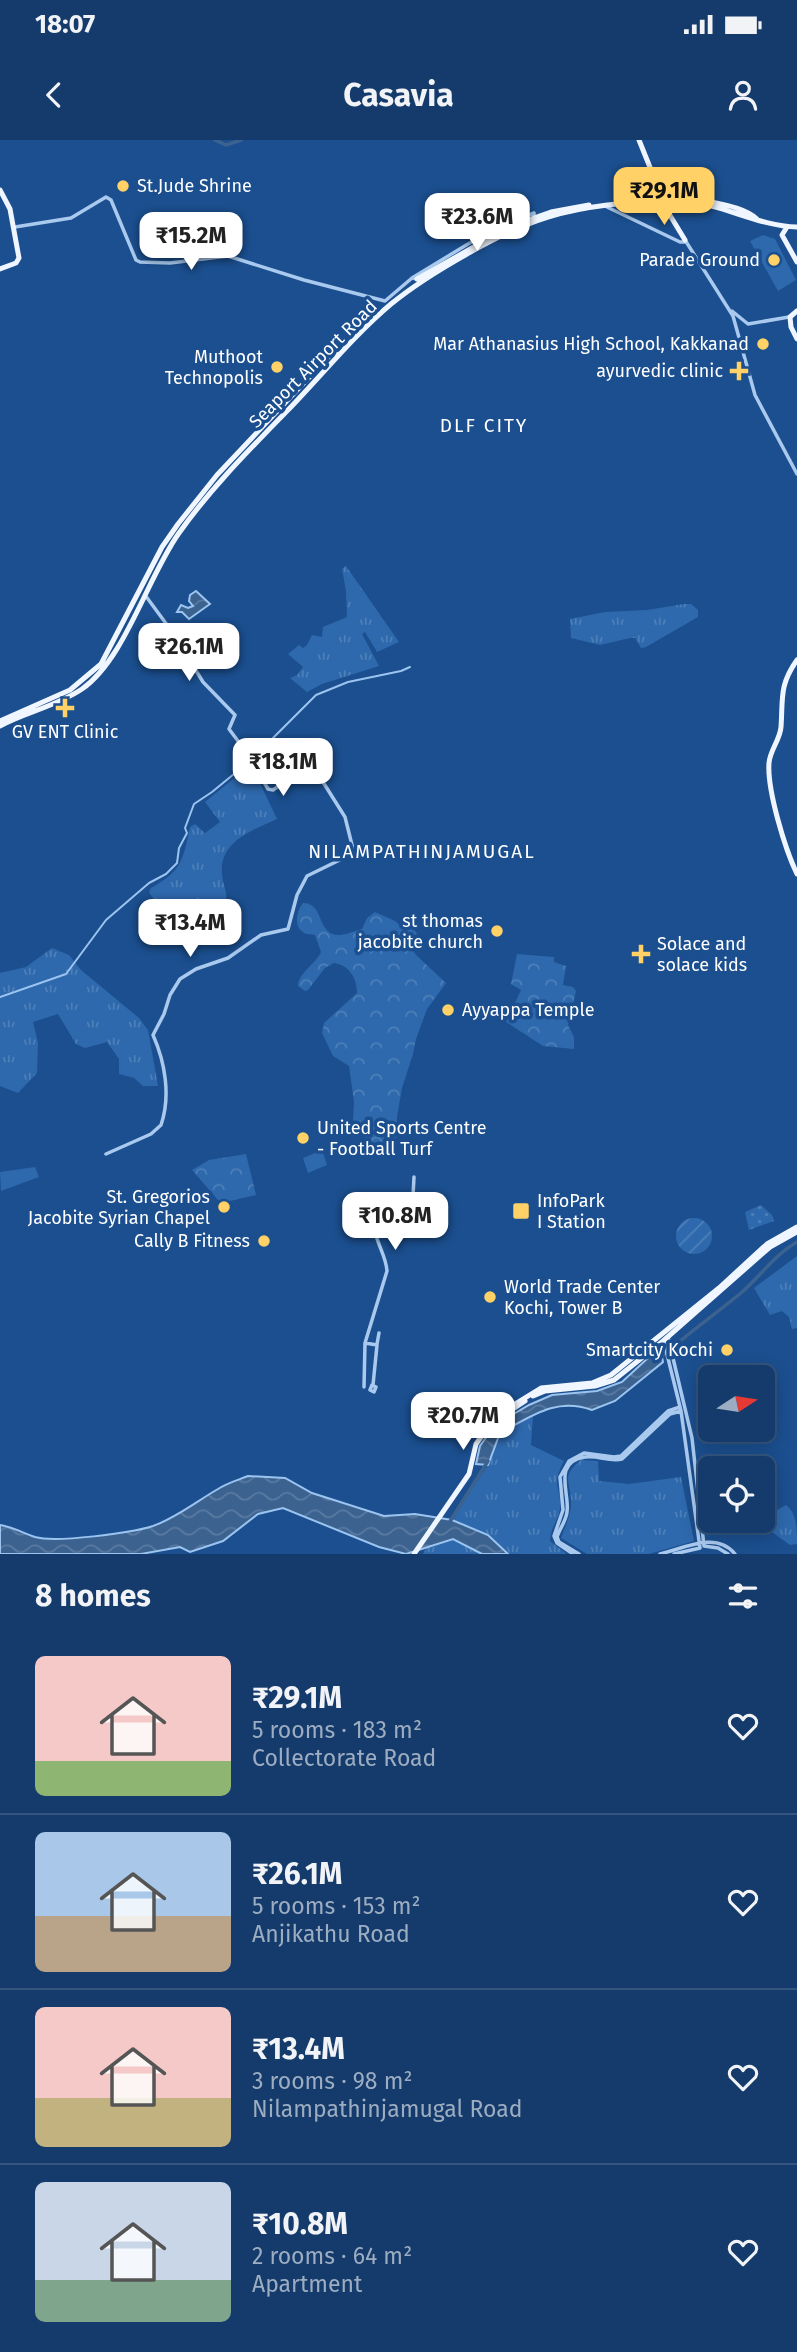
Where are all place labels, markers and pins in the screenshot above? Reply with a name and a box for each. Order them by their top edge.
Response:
pin: ₹29.1M [607,168,721,227]
place label: St.Jude Shrine [137,175,252,197]
marker: St.Jude Shrine [115,178,131,194]
pin: ₹23.6M [420,194,534,253]
pin: ₹15.2M [134,212,248,272]
place label: Parade Ground [639,249,760,271]
marker: Parade Ground [766,252,782,268]
place label: Mar Athanasius High School, Kakkanad [433,333,749,355]
marker: Mar Athanasius High School, Kakkanad [755,336,771,352]
place label: Muthoot Technopolis [165,346,263,389]
marker: Muthoot Technopolis [269,359,285,375]
place label: ayurvedic clinic [596,360,723,382]
marker: ayurvedic clinic [729,361,749,381]
pin: ₹26.1M [132,624,246,683]
marker: GV ENT Clinic [55,698,75,718]
place label: GV ENT Clinic [12,721,119,743]
pin: ₹18.1M [226,738,340,798]
pin: ₹13.4M [133,900,247,959]
place label: st thomas jacobite church [357,910,483,953]
marker: st thomas jacobite church [489,923,505,939]
place label: Solace and solace kids [657,933,747,976]
marker: Solace and solace kids [631,944,651,964]
place label: Ayyappa Temple [462,999,595,1021]
marker: Ayyappa Temple [440,1002,456,1018]
place label: United Sports Centre - Football Turf [317,1117,487,1160]
marker: United Sports Centre - Football Turf [295,1130,311,1146]
place label: St. Gregorios Jacobite Syrian Chapel [28,1186,210,1229]
place label: InfoPark I Station [537,1190,606,1233]
pin: ₹10.8M [338,1192,452,1252]
marker: St. Gregorios Jacobite Syrian Chapel [216,1199,232,1215]
marker: InfoPark I Station [511,1201,531,1221]
place label: Cally B Fitness [134,1230,250,1252]
marker: Cally B Fitness [256,1233,272,1249]
place label: World Trade Center Kochi, Tower B [504,1276,660,1319]
marker: World Trade Center Kochi, Tower B [482,1289,498,1305]
place label: Smartcity Kochi [586,1339,713,1361]
marker: Smartcity Kochi [719,1342,735,1358]
pin: ₹20.7M [406,1392,520,1452]

